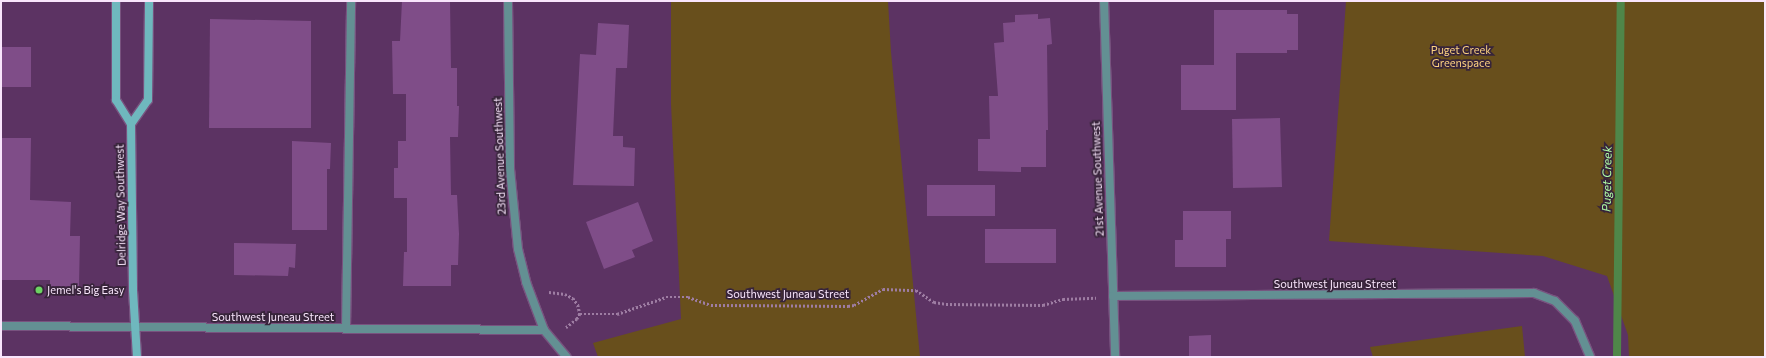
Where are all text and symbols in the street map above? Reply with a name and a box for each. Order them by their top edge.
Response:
park label: Puget Creek Greenspace [1431,44,1491,70]
street label: 23rd Avenue Southwest [491,97,509,215]
street label: 21st Avenue Southwest [1089,121,1107,237]
street label: Delridge Way Southwest [113,144,129,266]
water label: Puget Creek [1599,146,1615,212]
street label: Southwest Juneau Street [1274,277,1396,291]
place label: Jemel's Big Easy [47,283,124,297]
marker: Jemel's Big Easy [34,285,44,295]
street label: Southwest Juneau Street [727,287,849,301]
street label: Southwest Juneau Street [212,310,334,324]

